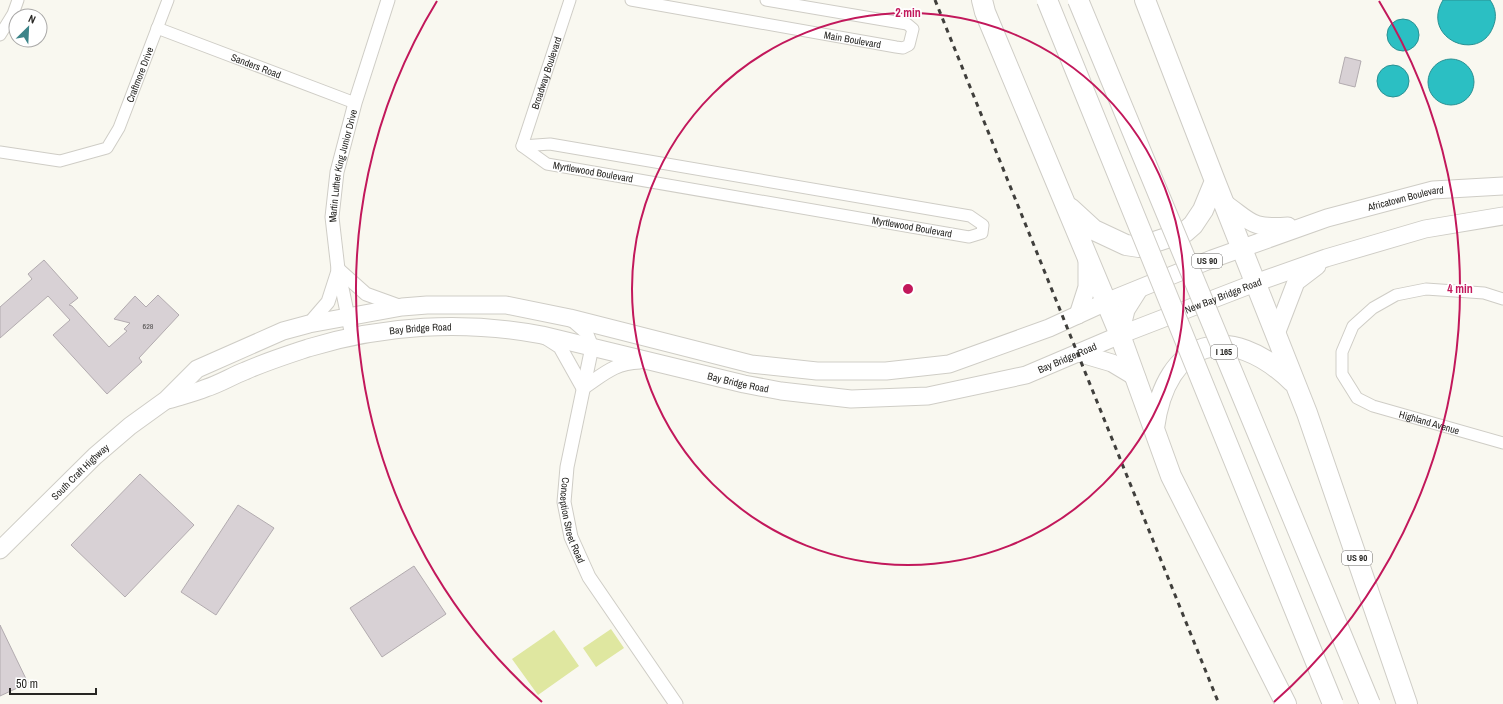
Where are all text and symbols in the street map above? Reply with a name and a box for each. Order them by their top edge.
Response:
text: 2 min [895,5,921,21]
north arrow [8,8,48,48]
text: N [26,11,38,27]
street label: Main Boulevard [823,28,882,51]
street label: Broadway Boulevard [528,35,564,111]
street label: Craftmore Drive [123,45,156,104]
street label: Sanders Road [229,50,283,81]
street label: Martin Luther King Junior Drive [325,108,360,223]
street label: Myrtlewood Boulevard [552,159,634,185]
street label: Africatown Boulevard [1365,183,1444,214]
street label: Myrtlewood Boulevard [871,214,953,240]
road number: US 90 [1192,254,1222,268]
street label: New Bay Bridge Road [1183,275,1263,316]
text: 4 min [1447,281,1473,297]
centre of rings [901,282,915,296]
street label: Bay Bridge Road [388,320,452,337]
house number: 628 [143,321,154,331]
street label: Bay Bridge Road [1036,339,1098,376]
road number: I 165 [1211,345,1237,359]
street label: Bay Bridge Road [706,369,770,395]
street label: Highland Avenue [1398,407,1462,437]
street label: South Craft Highway [48,440,112,502]
street label: Conception Street Road [557,477,588,565]
road number: US 90 [1342,551,1372,565]
scale bar [10,670,96,696]
text: 50 m [16,676,38,692]

